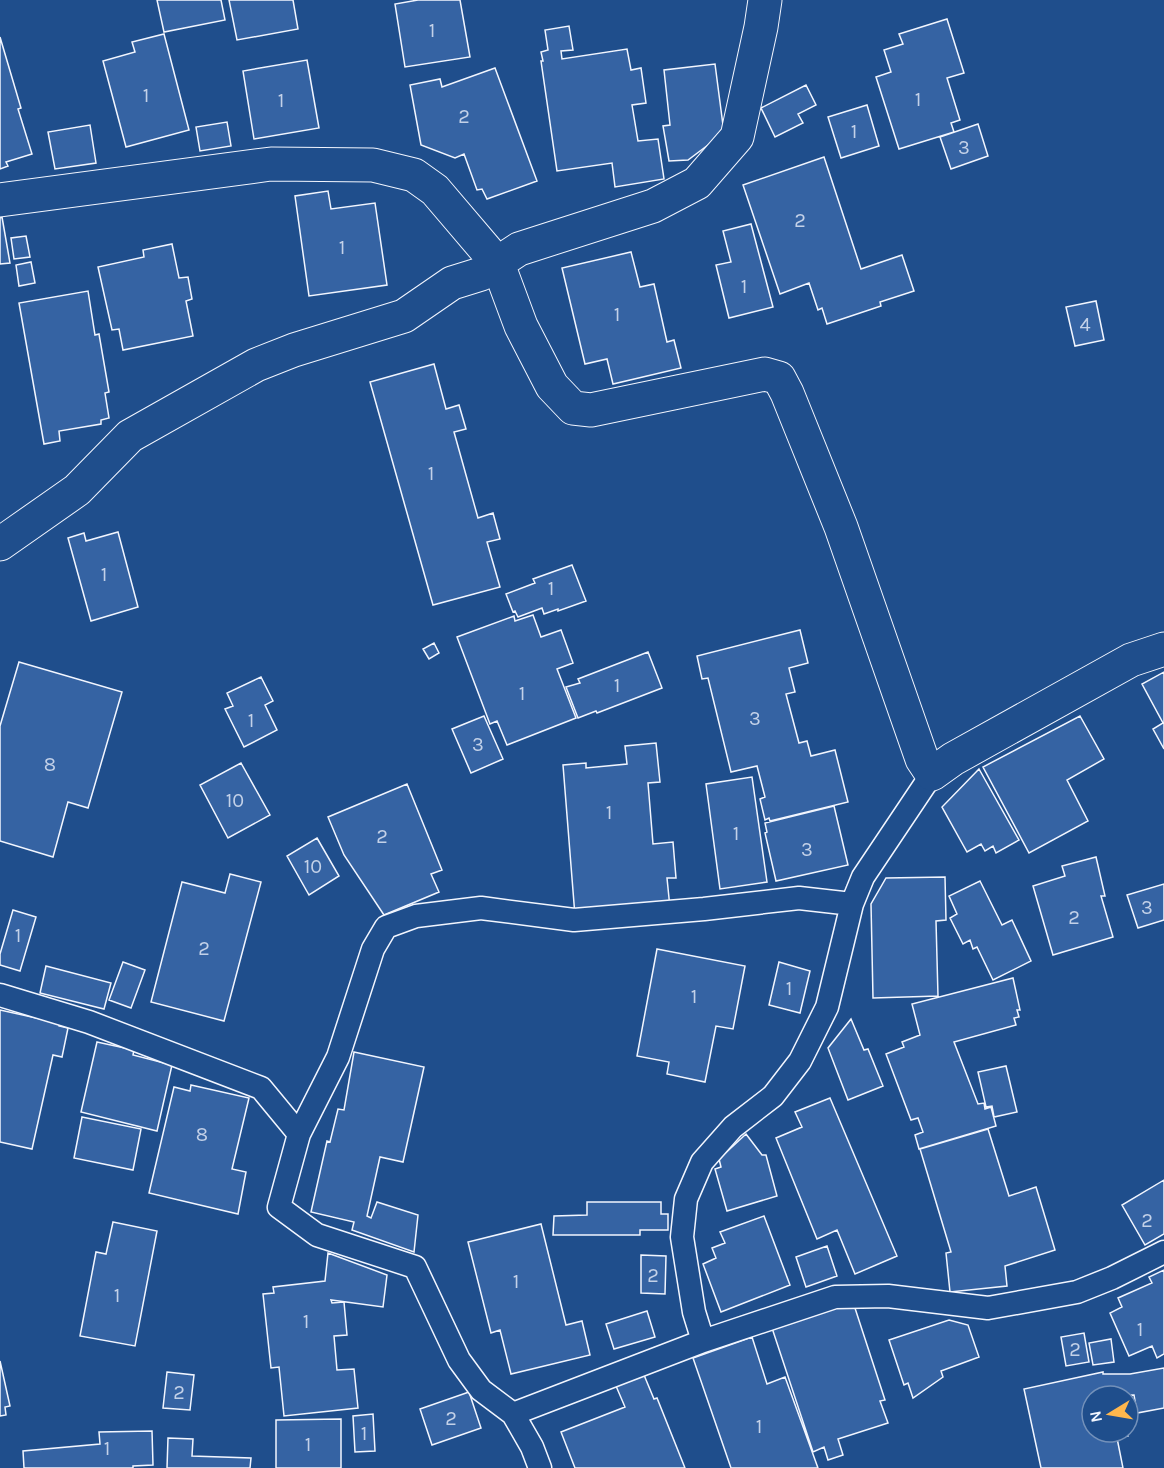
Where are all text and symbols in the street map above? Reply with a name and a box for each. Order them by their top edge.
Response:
house number: 1 [429,19,435,42]
house number: 1 [143,84,149,107]
house number: 1 [915,88,921,111]
house number: 1 [278,89,284,112]
house number: 2 [458,105,470,128]
house number: 1 [851,120,857,143]
house number: 3 [958,136,970,159]
house number: 2 [794,209,806,232]
house number: 1 [339,236,345,259]
house number: 1 [741,275,747,298]
house number: 1 [614,303,620,326]
house number: 4 [1079,313,1091,336]
house number: 1 [428,462,434,485]
house number: 1 [101,563,107,586]
house number: 1 [548,577,554,600]
house number: 1 [614,674,620,697]
house number: 1 [519,682,525,705]
house number: 3 [749,707,761,730]
house number: 1 [248,709,254,732]
house number: 3 [472,733,484,756]
house number: 8 [44,753,56,776]
house number: 10 [226,789,244,812]
house number: 1 [606,801,612,824]
house number: 1 [733,822,739,845]
house number: 2 [376,825,388,848]
house number: 3 [801,838,813,861]
house number: 10 [304,855,322,878]
house number: 3 [1141,896,1153,919]
house number: 2 [1068,906,1080,929]
house number: 1 [15,924,21,947]
house number: 2 [198,937,210,960]
house number: 1 [786,977,792,1000]
house number: 1 [691,985,697,1008]
house number: 8 [196,1123,208,1146]
house number: 2 [1141,1209,1153,1232]
house number: 2 [647,1264,659,1287]
house number: 1 [513,1270,519,1293]
house number: 1 [114,1284,120,1307]
house number: 1 [303,1310,309,1333]
house number: 1 [1137,1318,1143,1341]
house number: 2 [1069,1338,1081,1361]
house number: 2 [173,1381,185,1404]
north arrow [1080,1384,1140,1444]
house number: 2 [445,1407,457,1430]
text: N [1085,1409,1106,1424]
house number: 1 [756,1415,762,1438]
house number: 1 [361,1422,367,1445]
house number: 1 [305,1433,311,1456]
house number: 1 [104,1437,110,1460]

